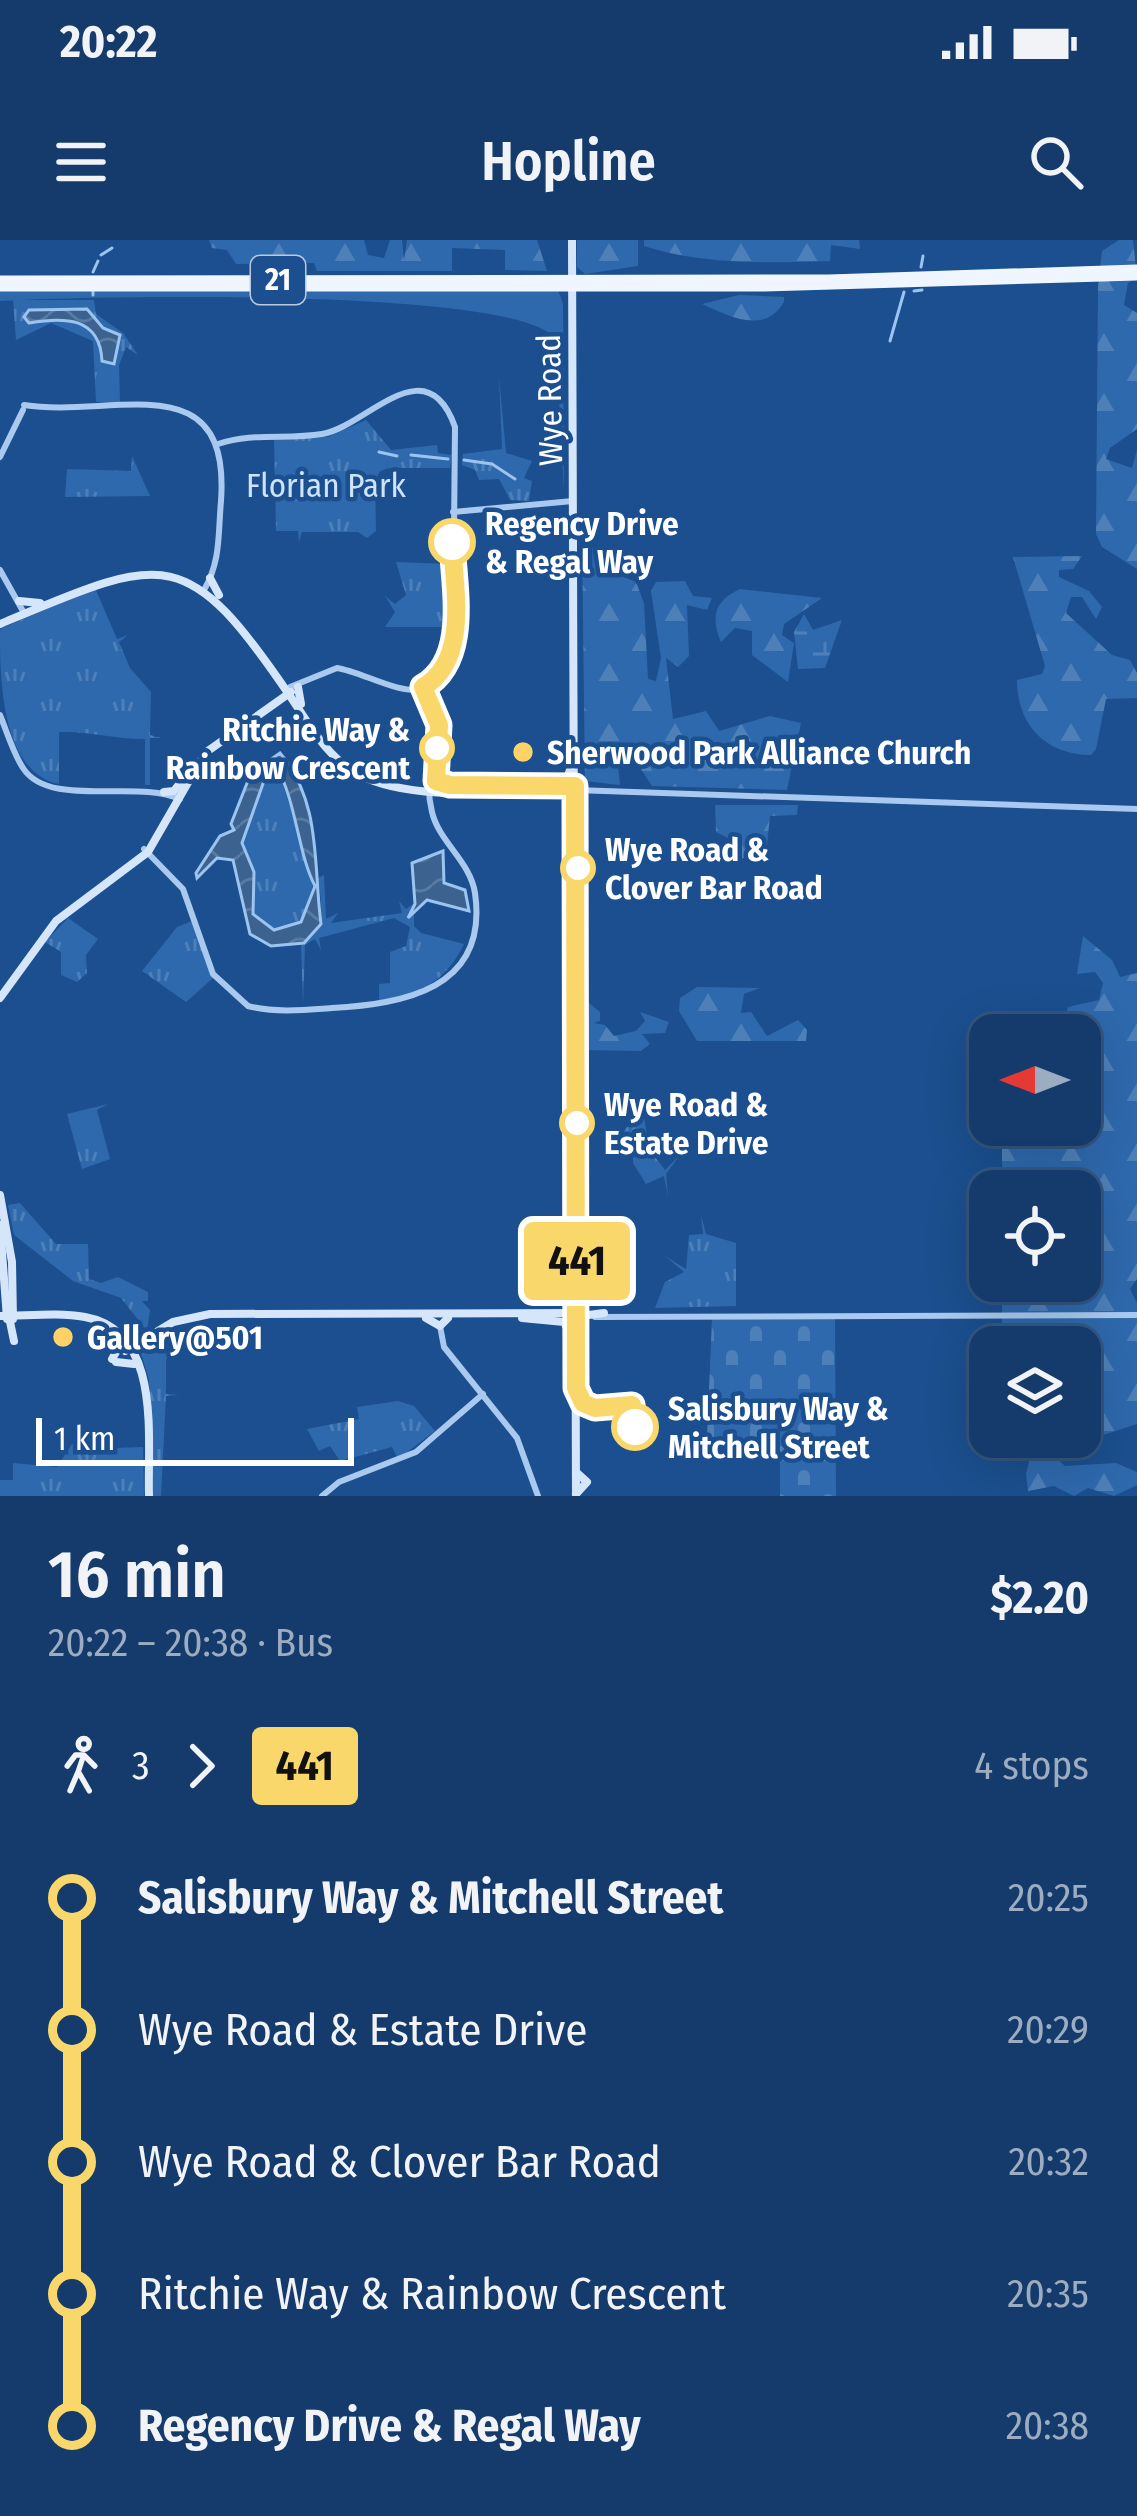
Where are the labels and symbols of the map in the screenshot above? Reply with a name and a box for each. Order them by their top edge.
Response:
road number: 21 [251,256,305,304]
street label: Wye Road [529,334,571,466]
park label: Florian Park [246,466,407,506]
place label: Regency Drive & Regal Way [485,504,679,582]
marker: Regency Drive & Regal Way [430,520,474,564]
place label: Ritchie Way & Rainbow Crescent [166,710,410,788]
marker: Ritchie Way & Rainbow Crescent [421,732,453,764]
place label: Sherwood Park Alliance Church [547,733,971,773]
marker: Sherwood Park Alliance Church [510,739,536,765]
place label: Wye Road & Clover Bar Road [605,830,823,908]
marker: Wye Road & Clover Bar Road [562,852,594,884]
north arrow [969,1014,1101,1146]
place label: Wye Road & Estate Drive [604,1085,768,1163]
marker: Wye Road & Estate Drive [561,1107,593,1139]
line badge: 441 [508,1222,646,1300]
place label: Gallery@501 [87,1318,263,1358]
marker: Gallery@501 [50,1324,76,1350]
place label: Salisbury Way & Mitchell Street [668,1389,889,1467]
marker: Salisbury Way & Mitchell Street [613,1405,657,1449]
scale bar [36,1412,354,1465]

